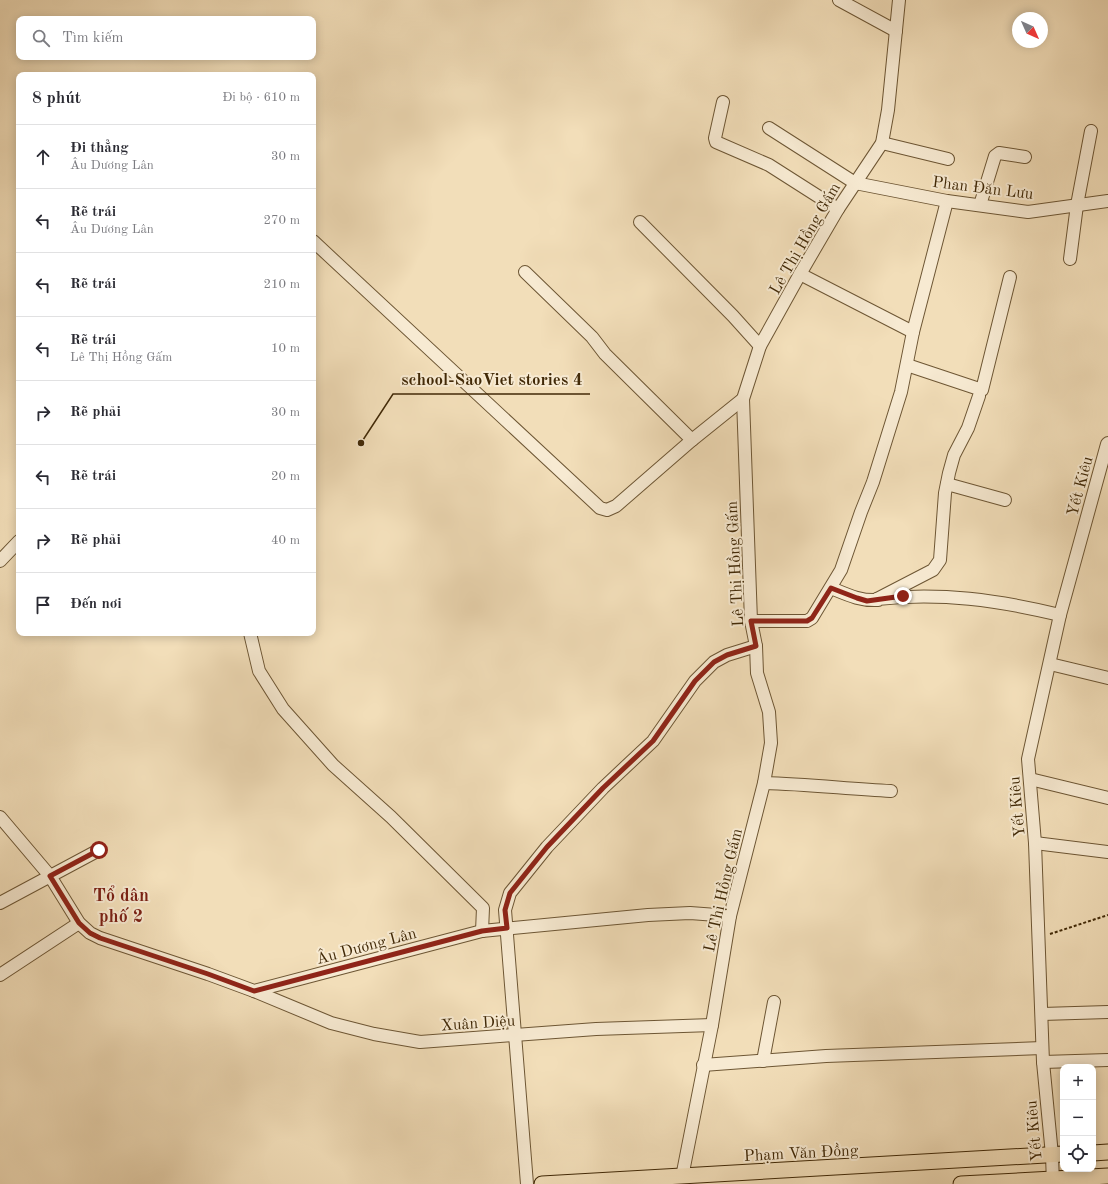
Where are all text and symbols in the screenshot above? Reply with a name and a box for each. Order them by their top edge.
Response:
north arrow [1012,12,1048,48]
search box [16,16,316,60]
icon: search [30,27,52,49]
text: Tìm kiếm [62,31,124,46]
text: 8 phút [32,90,81,107]
text: Đi bộ · 610 m [222,91,300,104]
text: Đi thẳng [70,141,129,156]
icon: ahead [32,146,54,168]
text: 30 m [271,150,300,163]
text: Âu Dương Lân [70,159,154,172]
street label: Phan Đăn Lưu [931,175,1035,203]
street label: Lê Thị Hồng Gấm [765,179,844,298]
text: Rẽ trái [70,205,116,220]
icon: left [32,210,54,232]
text: 270 m [263,214,300,227]
text: Âu Dương Lân [70,223,154,236]
icon: left [32,274,54,296]
text: Rẽ trái [70,277,116,292]
text: 210 m [263,278,300,291]
text: Rẽ trái [70,333,116,348]
icon: left [32,338,54,360]
text: 10 m [271,342,300,355]
text: Lê Thị Hồng Gấm [70,351,172,364]
callout: school-SaoViet stories 4 [393,365,590,394]
text: school-SaoViet stories 4 [401,372,583,389]
icon: right [32,402,54,424]
text: Rẽ phải [70,405,121,420]
text: 30 m [271,406,300,419]
street label: Yết Kiêu [1063,454,1097,518]
icon: left [32,466,54,488]
text: Rẽ trái [70,469,116,484]
text: 20 m [271,470,300,483]
street label: Lê Thị Hồng Gấm [722,500,747,627]
icon: right [32,530,54,552]
text: Rẽ phải [70,533,121,548]
text: 40 m [271,534,300,547]
route end [894,587,912,605]
icon: arrive [32,594,54,616]
text: Đến nơi [70,597,122,612]
street label: Yết Kiêu [1005,775,1029,838]
street label: Lê Thị Hồng Gấm [699,826,746,954]
route start [90,841,108,859]
district label: Tổ dân phố 2 [93,885,149,926]
street label: Âu Dương Lân [314,922,419,968]
street label: Xuân Diệu [441,1013,516,1035]
map controls [1060,1064,1096,1172]
button: + [1060,1064,1096,1100]
street label: Yết Kiêu [1022,1099,1046,1162]
button: − [1060,1100,1096,1136]
button: locate [1060,1136,1096,1172]
street label: Phạm Văn Đồng [743,1140,859,1165]

